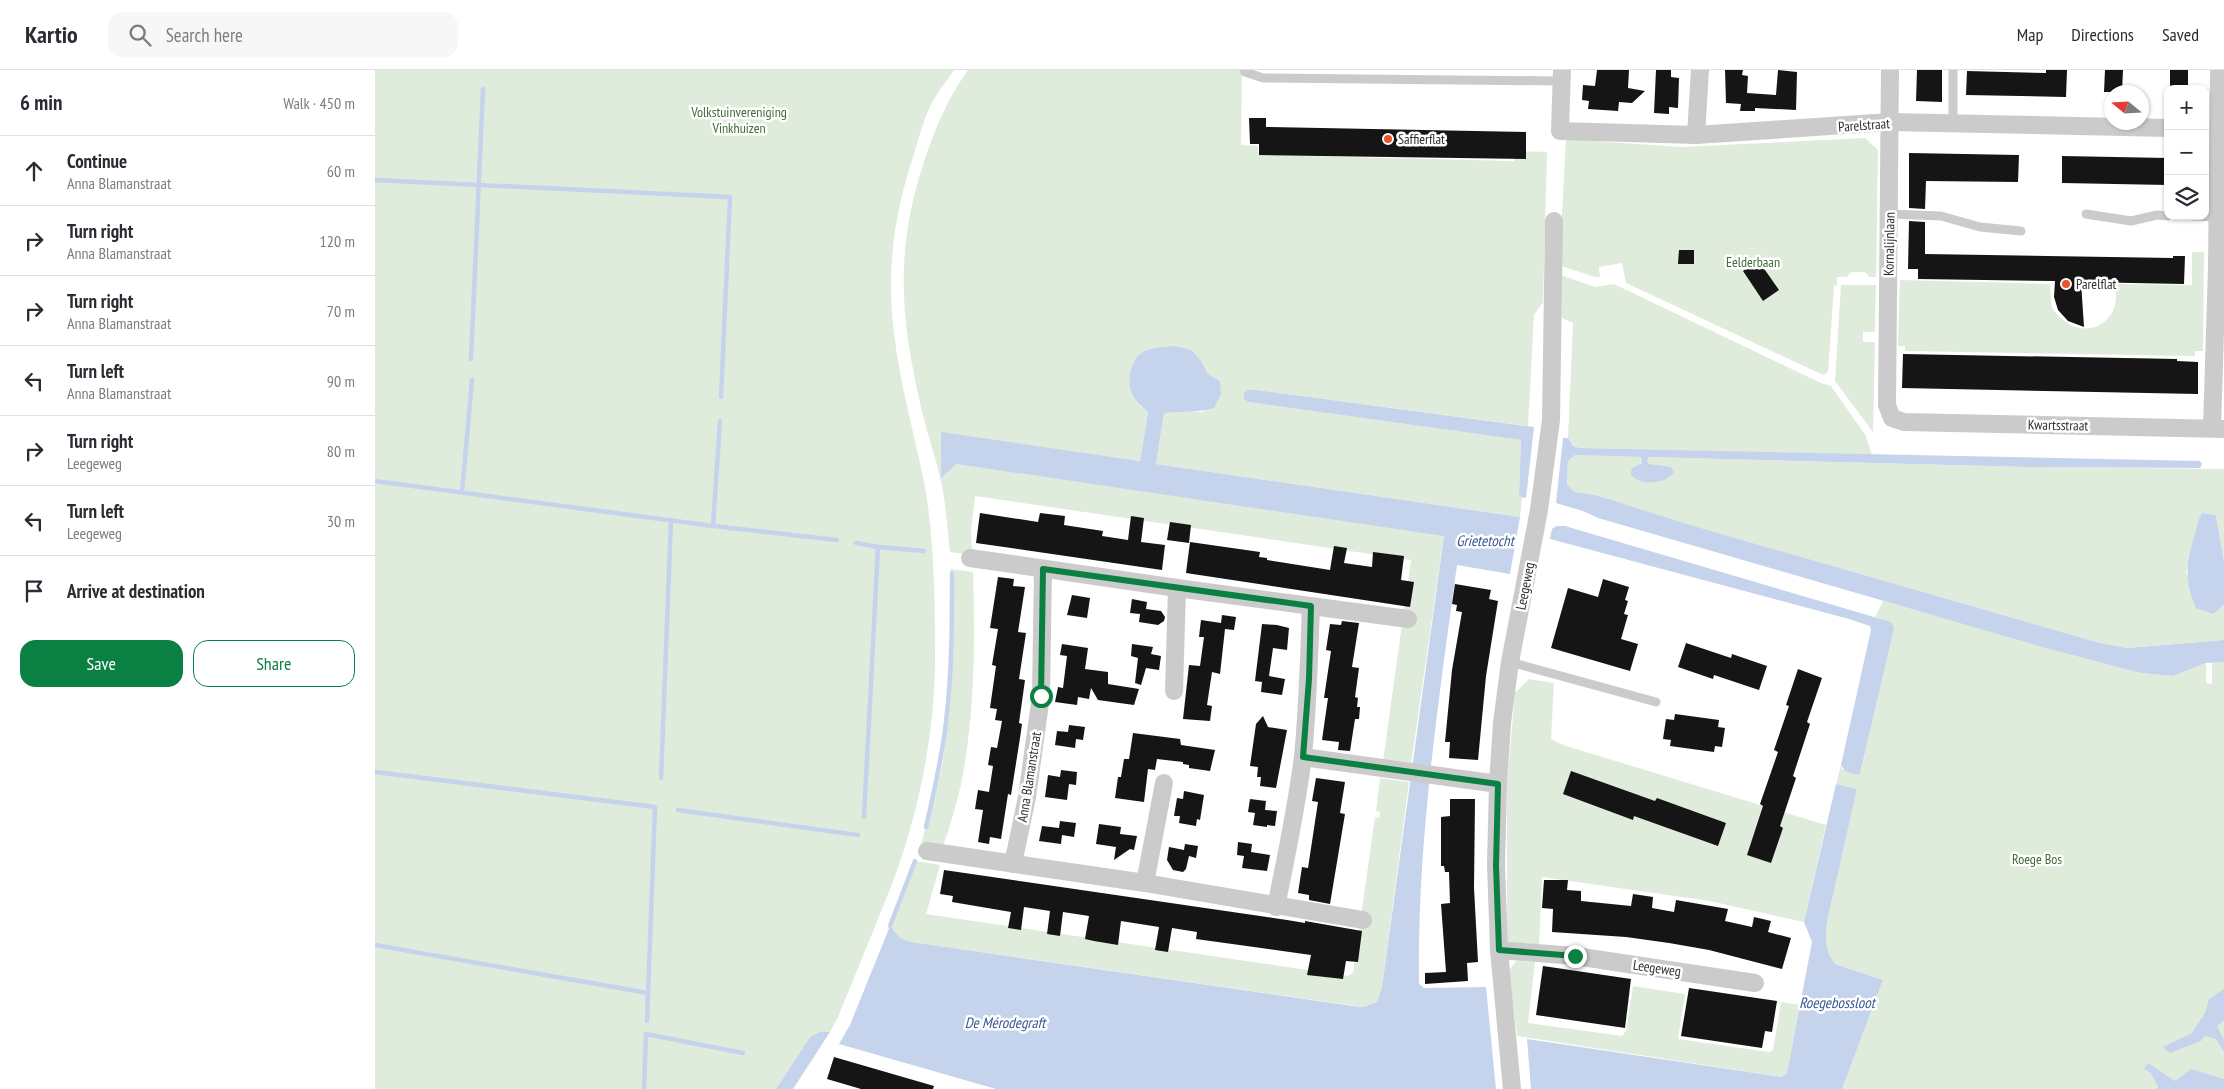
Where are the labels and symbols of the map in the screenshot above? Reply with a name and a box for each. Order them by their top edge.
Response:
north arrow [2104,85,2149,130]
park label: Volkstuinvereniging Vinkhuizen [690,103,787,137]
street label: Parelstraat [1837,114,1891,136]
place label: Saffierflat [1398,130,1445,148]
marker: Saffierflat [1382,133,1394,145]
street label: Kornalijnlaan [1879,212,1899,276]
park label: Eelderbaan [1726,253,1780,271]
place label: Parelflat [2076,275,2117,293]
marker: Parelflat [2060,278,2072,290]
street label: Kwartsstraat [2028,415,2088,435]
water label: Grietetocht [1456,531,1516,550]
street label: Leegeweg [1512,561,1538,611]
route start [1030,685,1053,708]
street label: Anna Blamanstraat [1013,730,1045,823]
park label: Roege Bos [2012,850,2062,868]
route end [1564,945,1587,968]
street label: Leegeweg [1632,956,1682,980]
water label: Roegebossloot [1799,993,1877,1012]
water label: De Mérodegraft [965,1013,1047,1032]

